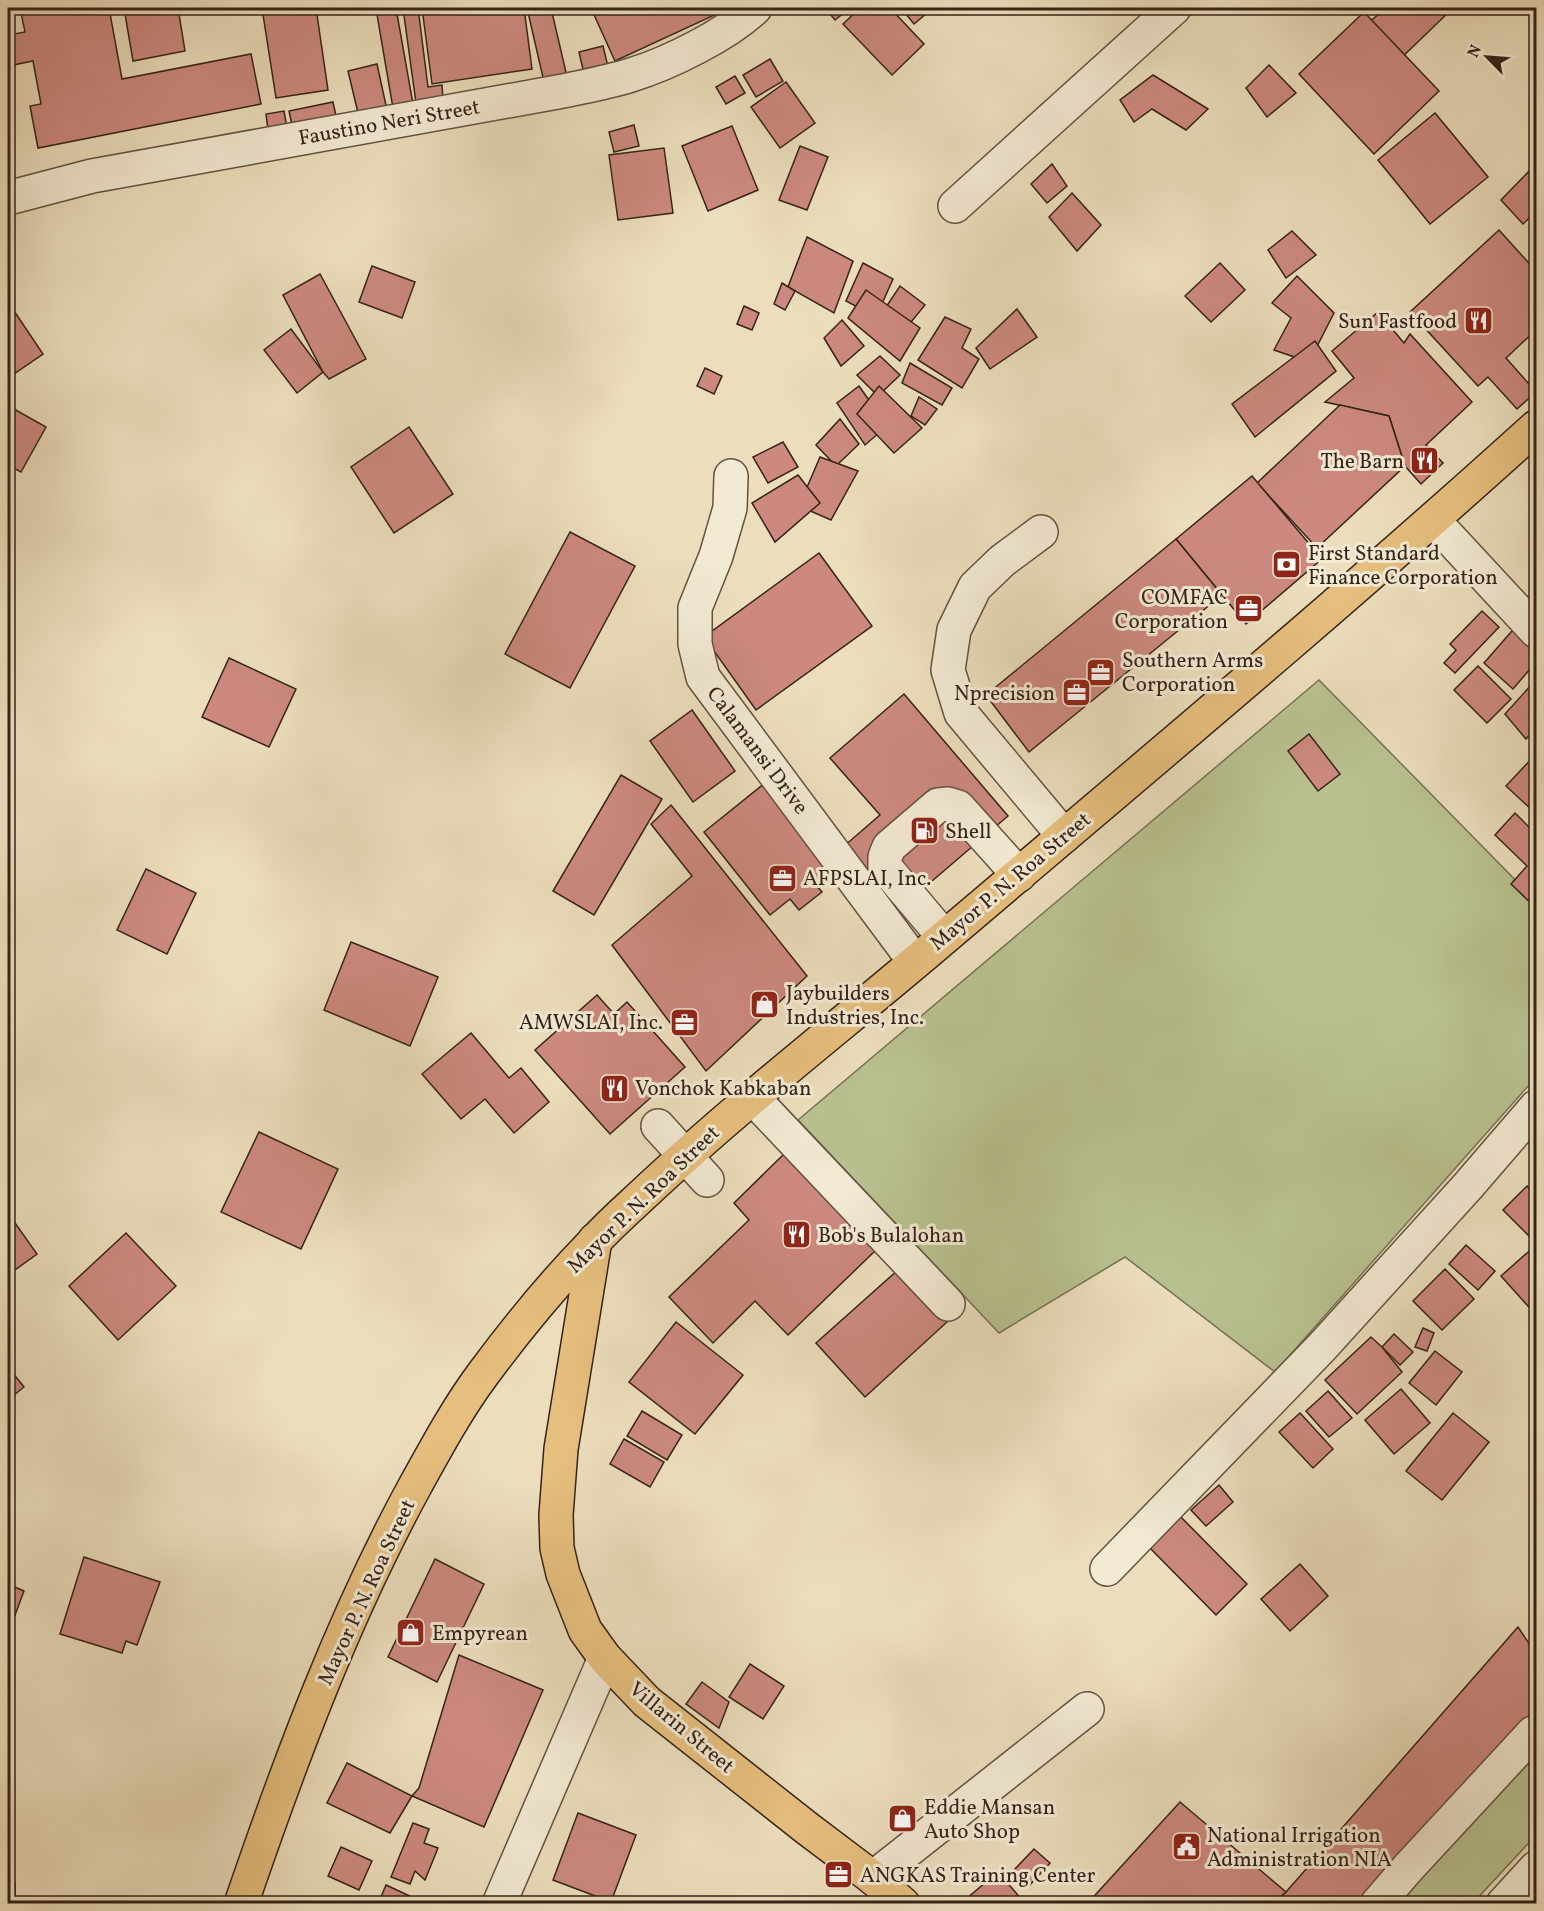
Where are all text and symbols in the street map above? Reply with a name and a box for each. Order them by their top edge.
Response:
north arrow [1457,27,1517,87]
text: N [1463,41,1488,61]
street label: Faustino Neri Street [296,93,482,154]
restaurant icon: Sun Fastfood [1462,305,1494,337]
place label: Sun Fastfood [1338,308,1457,337]
restaurant icon: The Barn [1409,445,1441,477]
place label: The Barn [1321,448,1404,477]
place label: First Standard Finance Corporation [1308,540,1498,593]
bank icon: First Standard Finance Corporation [1271,549,1303,581]
place label: COMFAC Corporation [1115,584,1228,637]
office icon: COMFAC Corporation [1233,593,1265,625]
place label: Southern Arms Corporation [1122,647,1263,700]
office icon: Southern Arms Corporation [1085,656,1117,688]
office icon: Nprecision [1060,677,1092,709]
place label: Nprecision [954,680,1055,709]
street label: Calamansi Drive [699,681,815,821]
street label: Mayor P. N. Roa Street [924,806,1098,958]
fuel station icon: Shell [908,815,940,847]
place label: Shell [945,818,992,847]
office icon: AFPSLAI, Inc. [766,862,798,894]
place label: AFPSLAI, Inc. [803,865,931,894]
place label: Jaybuilders Industries, Inc. [786,980,924,1033]
shop icon: Jaybuilders Industries, Inc. [749,989,781,1021]
office icon: AMWSLAI, Inc. [668,1006,700,1038]
place label: AMWSLAI, Inc. [519,1009,663,1038]
restaurant icon: Vonchok Kabkaban [598,1072,630,1104]
place label: Vonchok Kabkaban [635,1075,811,1104]
street label: Mayor P. N. Roa Street [561,1119,727,1281]
restaurant icon: Bob's Bulalohan [781,1219,813,1251]
place label: Bob's Bulalohan [818,1222,964,1251]
street label: Mayor P. N. Roa Street [312,1495,423,1690]
shop icon: Empyrean [395,1617,427,1649]
place label: Empyrean [432,1620,528,1649]
street label: Villarin Street [622,1675,740,1781]
place label: Eddie Mansan Auto Shop [924,1794,1055,1847]
shop icon: Eddie Mansan Auto Shop [887,1803,919,1835]
place label: National Irrigation Administration NIA [1207,1822,1392,1875]
public building icon: National Irrigation Administration NIA [1170,1831,1202,1863]
office icon: ANGKAS Training Center [823,1859,855,1891]
place label: ANGKAS Training Center [860,1862,1096,1891]

